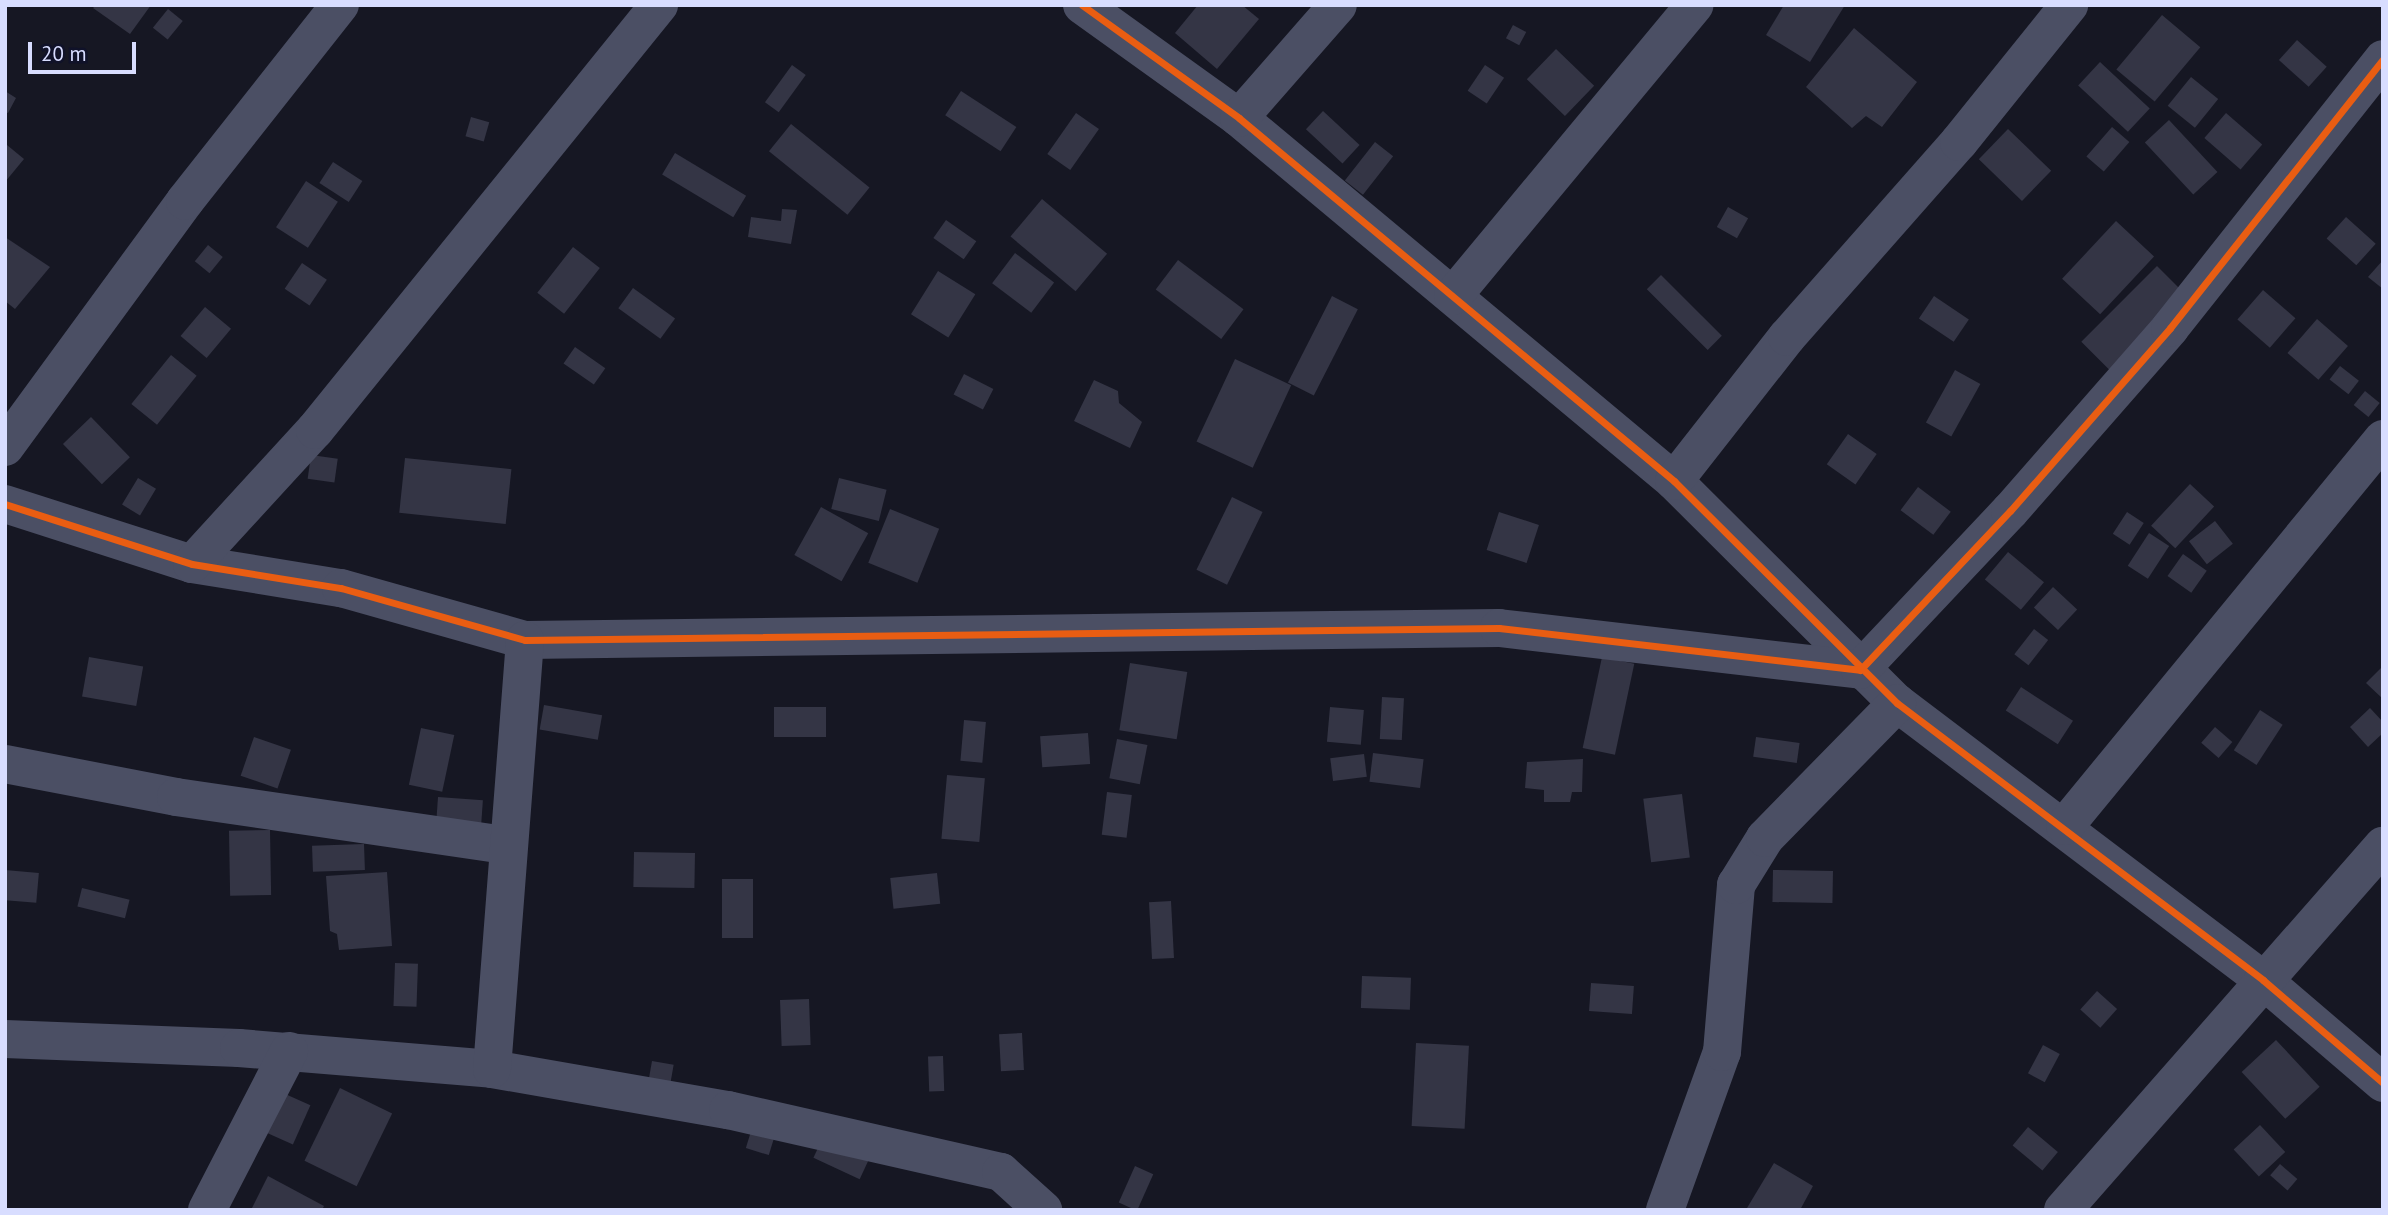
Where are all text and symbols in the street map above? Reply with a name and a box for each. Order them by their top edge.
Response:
scale bar [32,28,140,72]
text: 20 m [41,40,87,67]

